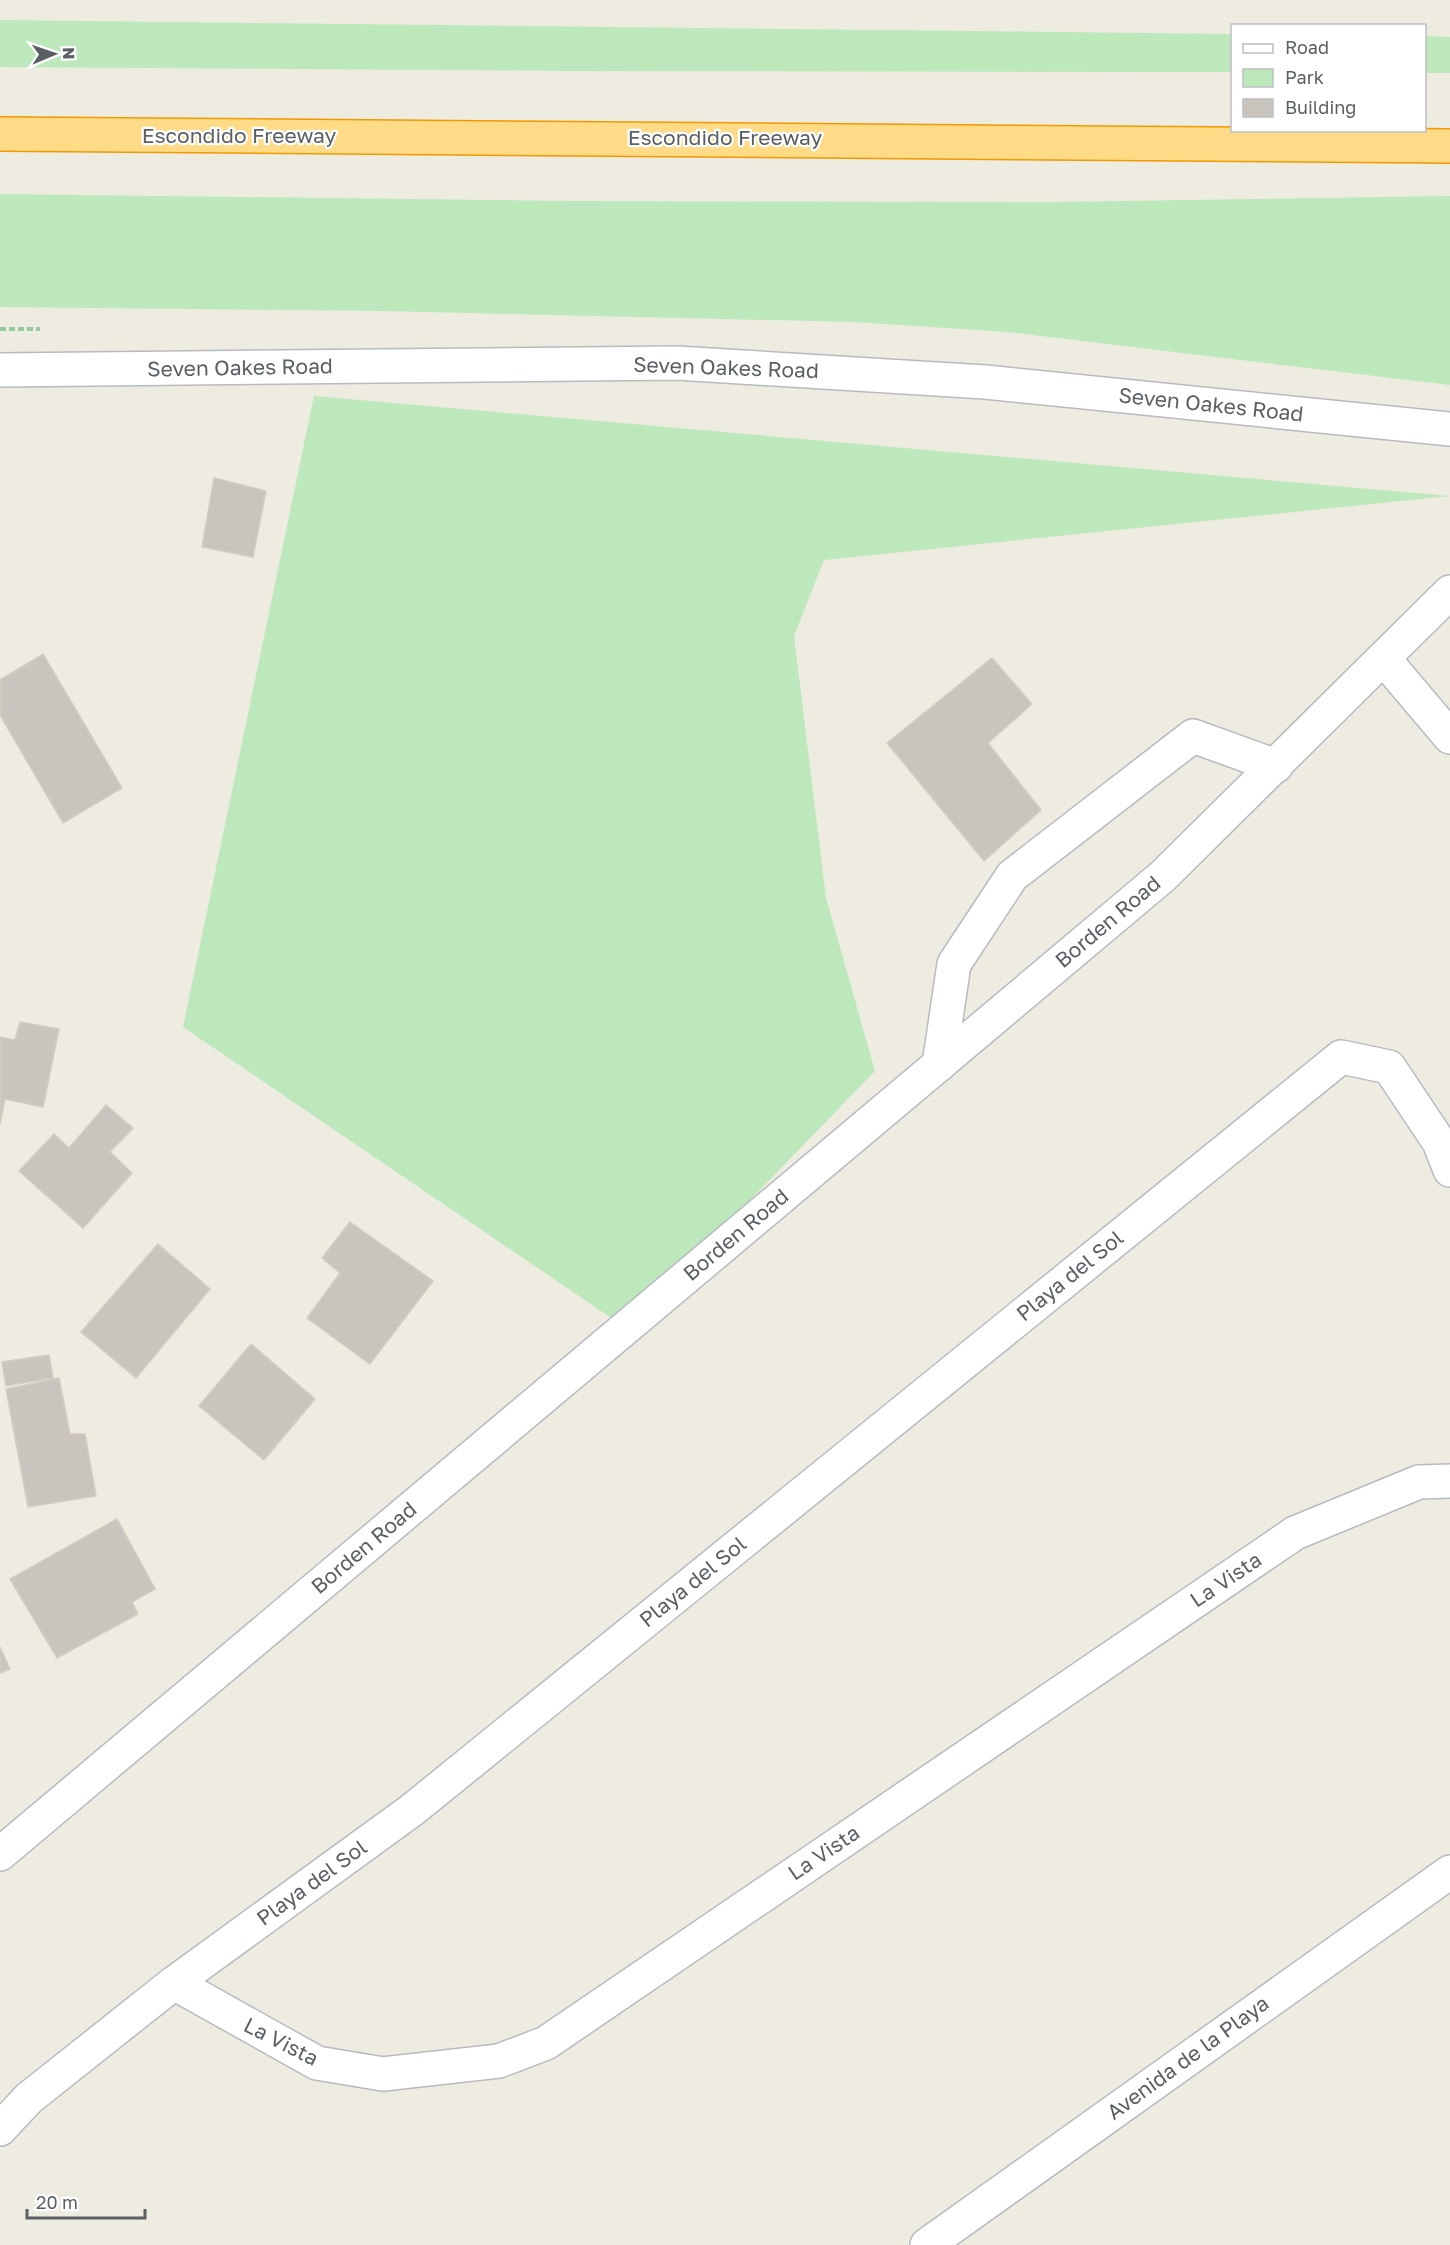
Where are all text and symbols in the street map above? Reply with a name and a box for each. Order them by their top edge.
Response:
north arrow [24,24,84,84]
legend [1231,24,1426,132]
text: Road [1285,36,1329,58]
text: N [59,47,79,60]
text: Park [1285,66,1324,88]
text: Building [1285,96,1356,118]
street label: Escondido Freeway [142,122,337,148]
street label: Escondido Freeway [628,124,823,150]
street label: Seven Oakes Road [633,351,819,383]
street label: Seven Oakes Road [147,352,333,382]
street label: Seven Oakes Road [1117,381,1305,427]
street label: Borden Road [1049,870,1165,973]
street label: Borden Road [677,1183,793,1286]
street label: Playa del Sol [1011,1224,1128,1326]
street label: Borden Road [305,1496,421,1599]
street label: Playa del Sol [634,1530,751,1632]
street label: La Vista [1185,1546,1266,1612]
street label: La Vista [783,1819,864,1885]
street label: Playa del Sol [251,1833,372,1931]
street label: Avenida de la Playa [1101,1990,1274,2125]
street label: La Vista [240,2011,323,2071]
scale bar [27,2182,146,2220]
text: 20 m [36,2191,78,2213]

